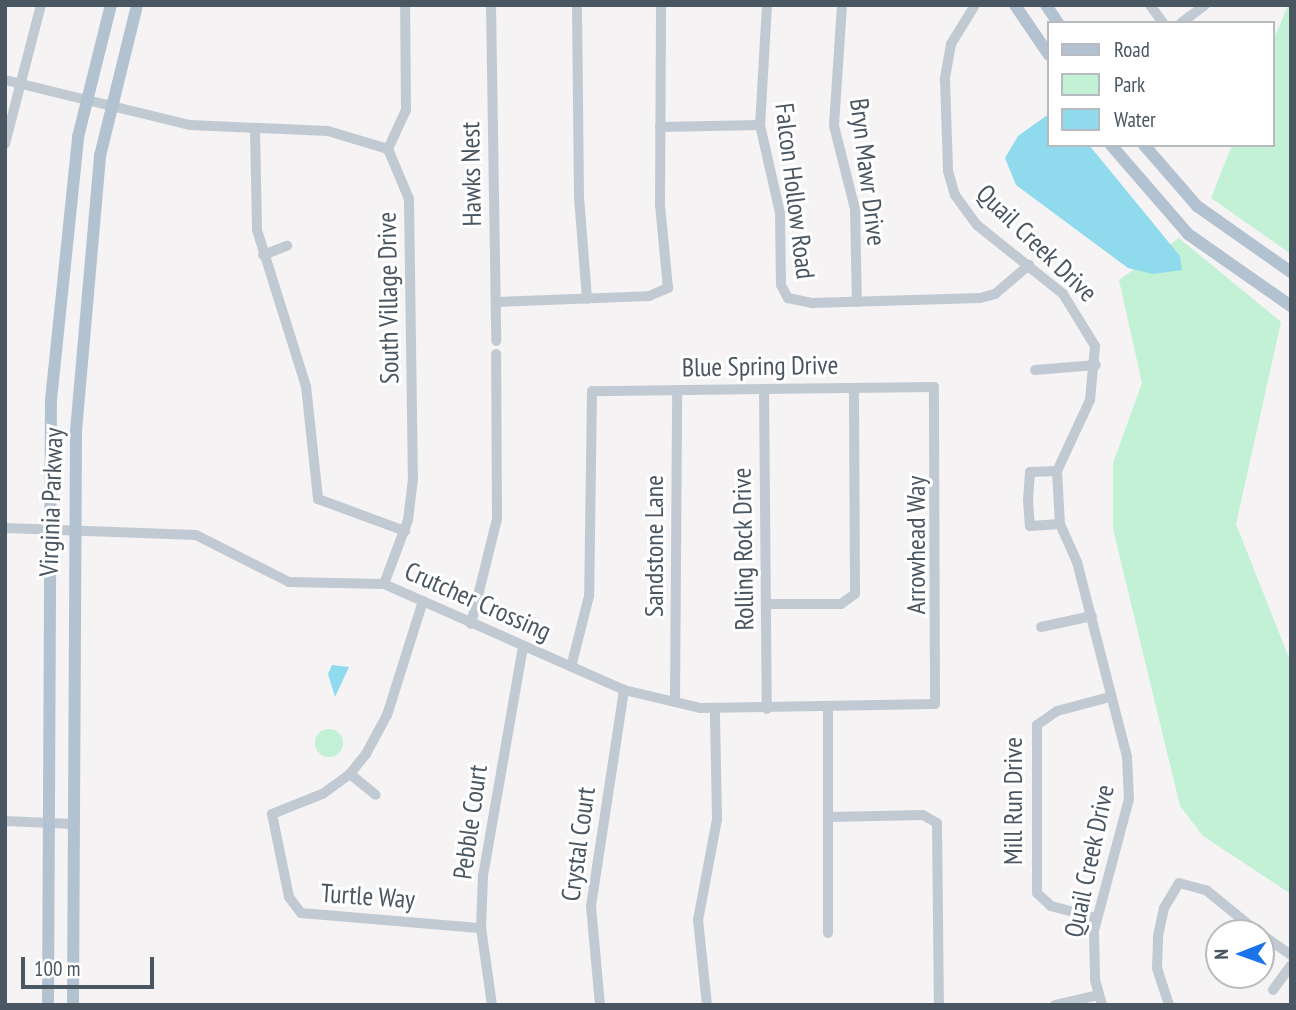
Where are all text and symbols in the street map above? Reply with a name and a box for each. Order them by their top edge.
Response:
legend [1048,21,1275,147]
text: Road [1114,36,1150,63]
text: Park [1114,71,1145,98]
street label: Bryn Mawr Drive [843,97,893,247]
street label: Falcon Hollow Road [769,101,821,281]
text: Water [1114,106,1156,133]
street label: Hawks Nest [454,121,488,227]
street label: Quail Creek Drive [970,178,1104,308]
street label: South Village Drive [371,211,405,385]
street label: Blue Spring Drive [682,349,838,383]
street label: Virginia Parkway [33,427,69,577]
street label: Rolling Rock Drive [726,467,760,631]
street label: Sandstone Lane [638,475,670,617]
street label: Arrowhead Way [900,476,932,614]
street label: Crutcher Crossing [400,555,556,647]
street label: Mill Run Drive [997,737,1029,865]
street label: Pebble Court [447,763,493,881]
street label: Quail Creek Drive [1058,781,1120,941]
street label: Crystal Court [555,785,601,903]
street label: Turtle Way [320,877,416,915]
north arrow [1205,919,1275,989]
scale bar [24,944,158,988]
text: N [1209,949,1233,960]
text: 100 m [34,955,80,982]

